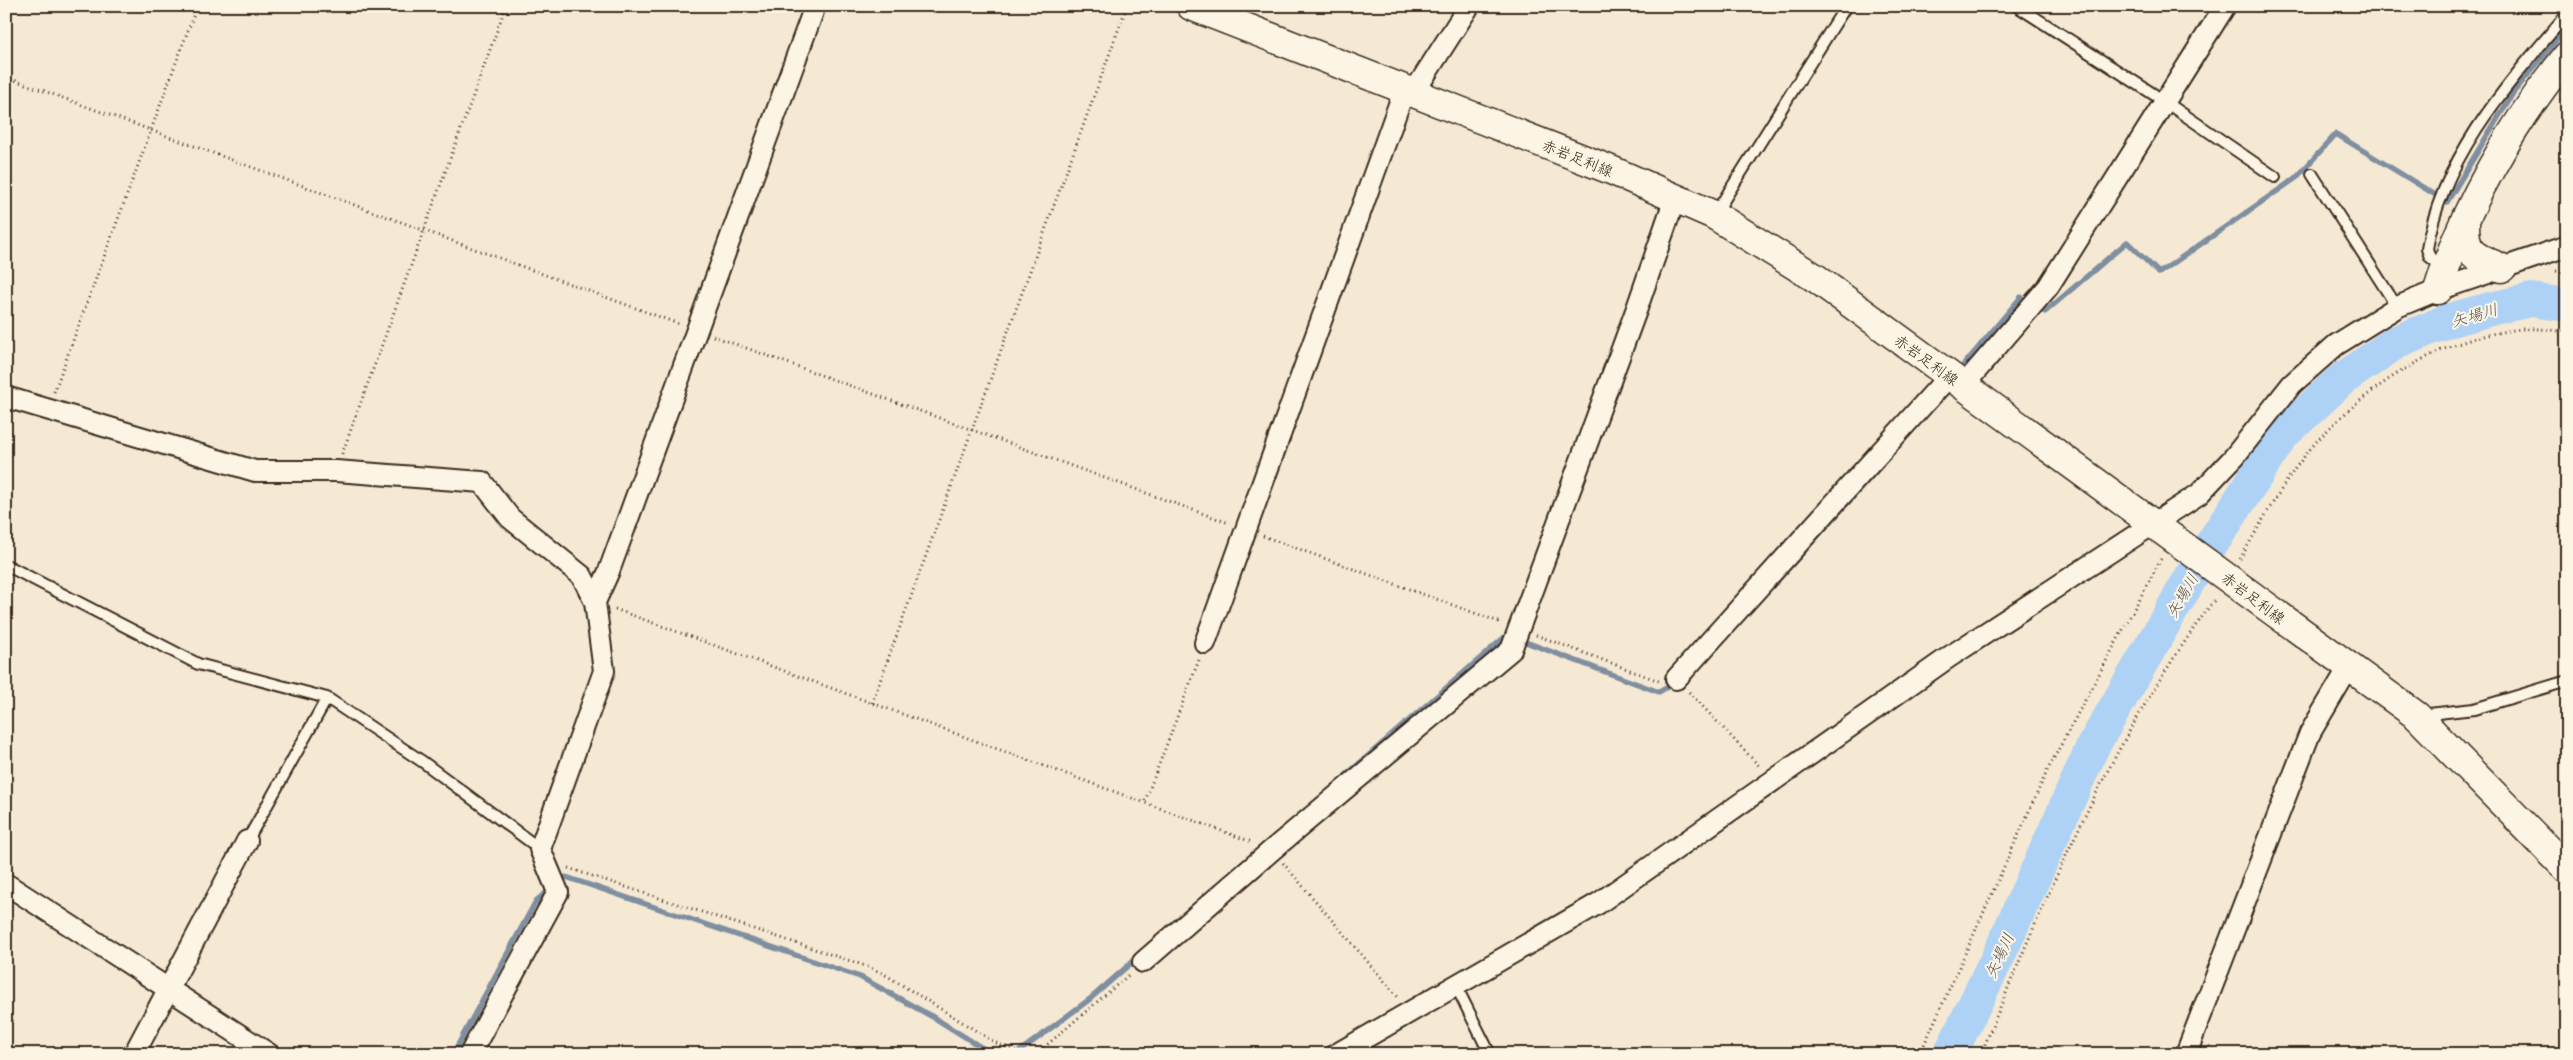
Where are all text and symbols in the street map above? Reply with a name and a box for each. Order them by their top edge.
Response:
street label: 赤岩足利線 [1539,132,1617,182]
water label: 矢場川 [2448,296,2500,332]
street label: 赤岩足利線 [1890,328,1964,390]
street label: 赤岩足利線 [2217,565,2291,629]
water label: 矢場川 [2159,568,2203,622]
water label: 矢場川 [1977,928,2019,982]

